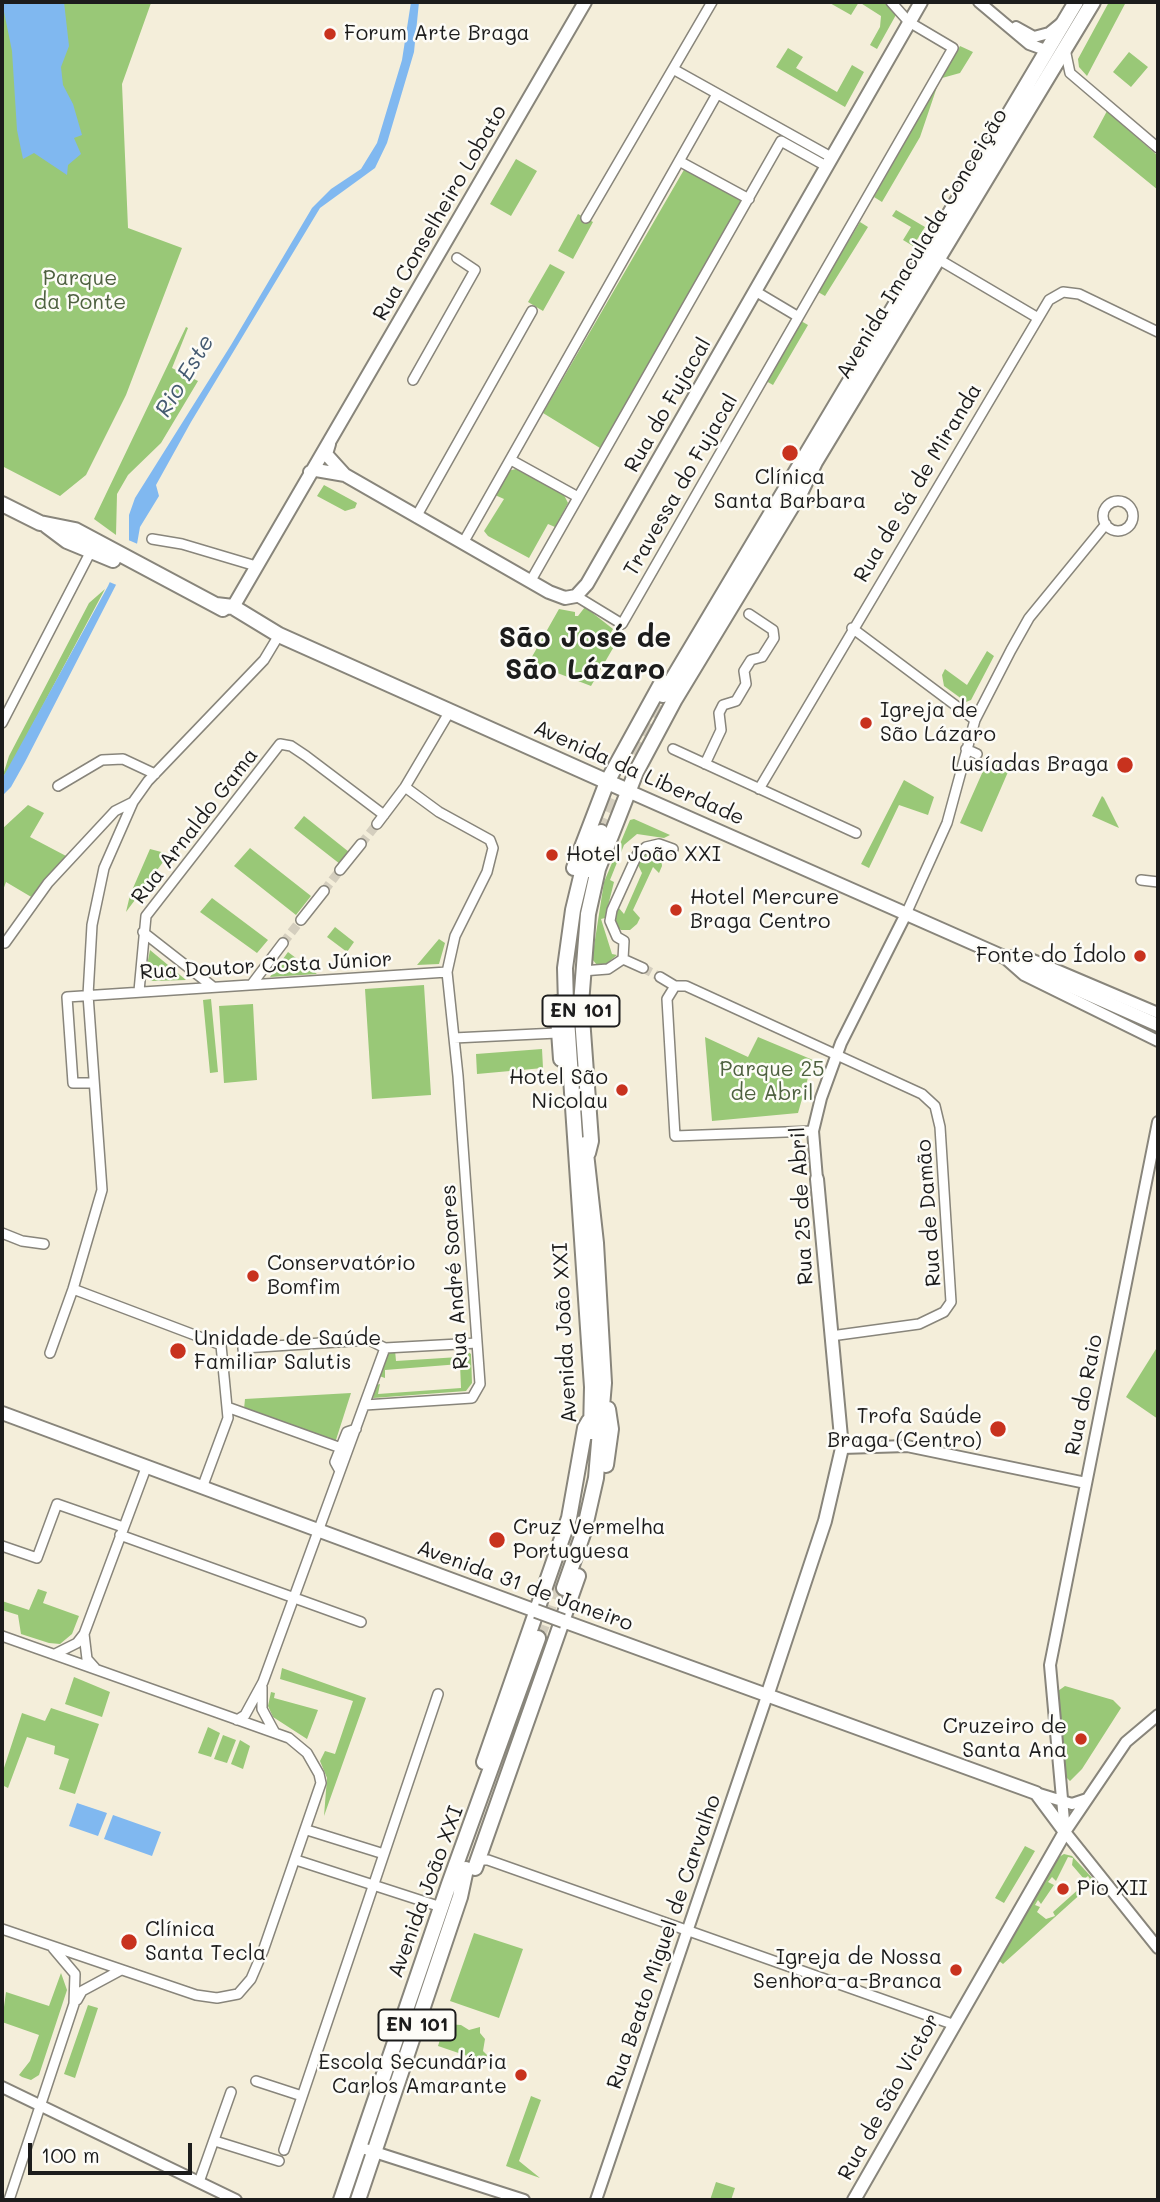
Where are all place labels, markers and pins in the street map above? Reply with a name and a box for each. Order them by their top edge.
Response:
place label: Forum Arte Braga [344,21,530,47]
marker: Forum Arte Braga [322,26,338,42]
marker: Clínica Santa Barbara [780,443,800,463]
place label: Clínica Santa Barbara [714,465,866,515]
place label: Igreja de São Lázaro [880,698,996,748]
marker: Igreja de São Lázaro [858,715,874,731]
place label: Lusíadas Braga [951,752,1109,778]
marker: Lusíadas Braga [1115,755,1135,775]
place label: Hotel João XXI [566,842,721,868]
marker: Hotel João XXI [544,847,560,863]
place label: Hotel Mercure Braga Centro [690,885,839,935]
marker: Hotel Mercure Braga Centro [668,902,684,918]
place label: Fonte do Ídolo [976,943,1126,969]
marker: Fonte do Ídolo [1132,948,1148,964]
place label: Hotel São Nicolau [509,1065,608,1115]
marker: Hotel São Nicolau [614,1082,630,1098]
place label: Conservatório Bomfim [267,1251,415,1301]
marker: Conservatório Bomfim [245,1268,261,1284]
place label: Unidade de Saúde Familiar Salutis [194,1326,381,1376]
marker: Unidade de Saúde Familiar Salutis [168,1341,188,1361]
place label: Trofa Saúde Braga (Centro) [827,1404,982,1454]
marker: Trofa Saúde Braga (Centro) [988,1419,1008,1439]
place label: Cruz Vermelha Portuguesa [513,1515,665,1565]
marker: Cruz Vermelha Portuguesa [487,1530,507,1550]
place label: Cruzeiro de Santa Ana [943,1714,1067,1764]
marker: Cruzeiro de Santa Ana [1073,1731,1089,1747]
place label: Pio XII [1077,1876,1148,1902]
marker: Pio XII [1055,1881,1071,1897]
place label: Clínica Santa Tecla [145,1917,266,1967]
marker: Clínica Santa Tecla [119,1932,139,1952]
place label: Igreja de Nossa Senhora-a-Branca [753,1945,942,1995]
marker: Igreja de Nossa Senhora-a-Branca [948,1962,964,1978]
place label: Escola Secundária Carlos Amarante [318,2050,507,2100]
marker: Escola Secundária Carlos Amarante [513,2067,529,2083]

